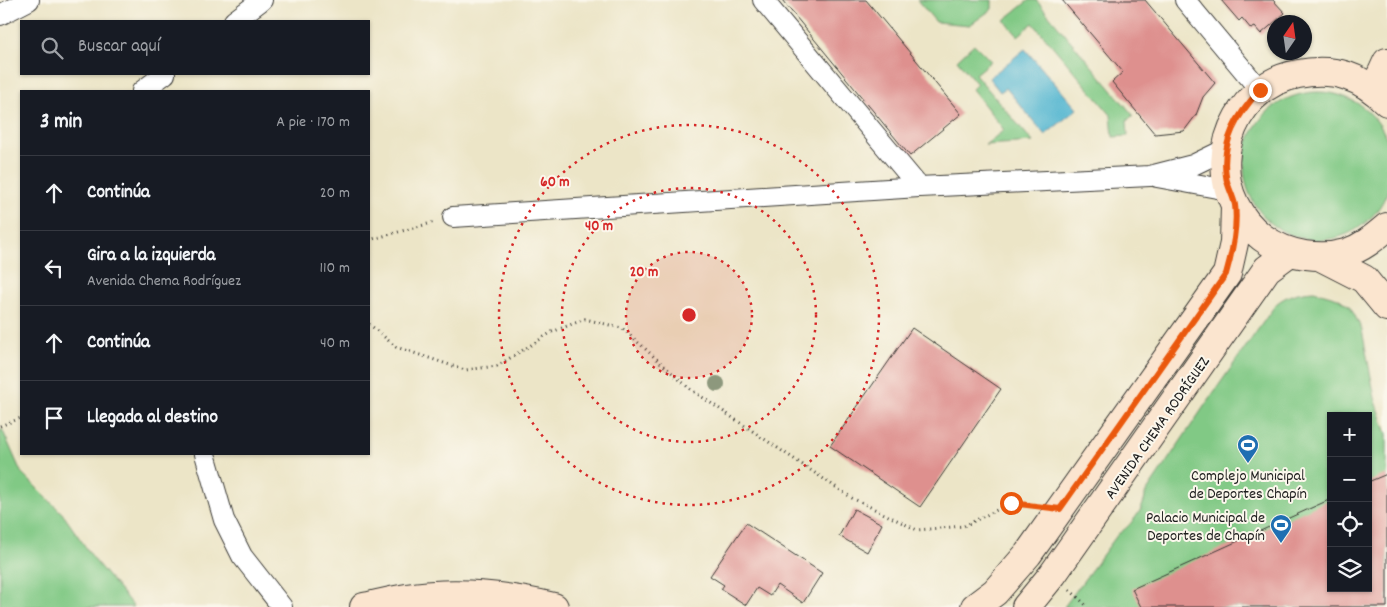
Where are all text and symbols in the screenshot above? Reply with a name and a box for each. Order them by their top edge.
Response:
north arrow [1267,15,1312,60]
search box [20,20,370,75]
icon: search [38,34,66,62]
text: Buscar aquí [78,34,160,61]
route end [1249,79,1272,102]
text: 3 min [40,108,82,138]
text: A pie · 170 m [276,111,350,134]
text: 60 m [540,172,570,194]
icon: ahead [40,179,68,207]
text: Continúa [87,180,150,207]
text: 20 m [320,182,350,205]
text: 40 m [585,216,613,238]
text: Gira a la izquierda [87,243,215,270]
icon: left [40,254,68,282]
text: 110 m [320,257,350,280]
text: 20 m [630,262,658,284]
text: Avenida Chema Rodríguez [87,270,241,293]
centre of rings [680,306,698,324]
icon: ahead [40,329,68,357]
text: Continúa [87,330,150,357]
text: 40 m [320,332,350,355]
street label: AVENIDA CHEMA RODRÍGUEZ [1100,352,1216,505]
icon: arrive [40,404,68,432]
text: Llegada al destino [87,405,218,432]
map controls [1327,412,1372,592]
button: + [1327,412,1372,457]
sports icon: Complejo Municipal de Deportes Chapín [1236,433,1260,464]
button: − [1327,457,1372,502]
place label: Complejo Municipal de Deportes Chapín [1189,465,1307,506]
route start [1000,492,1023,515]
button: locate [1327,502,1372,547]
place label: Palacio Municipal de Deportes de Chapín [1146,507,1265,548]
sports icon: Palacio Municipal de Deportes de Chapín [1269,513,1293,544]
button: layers [1327,547,1372,592]

